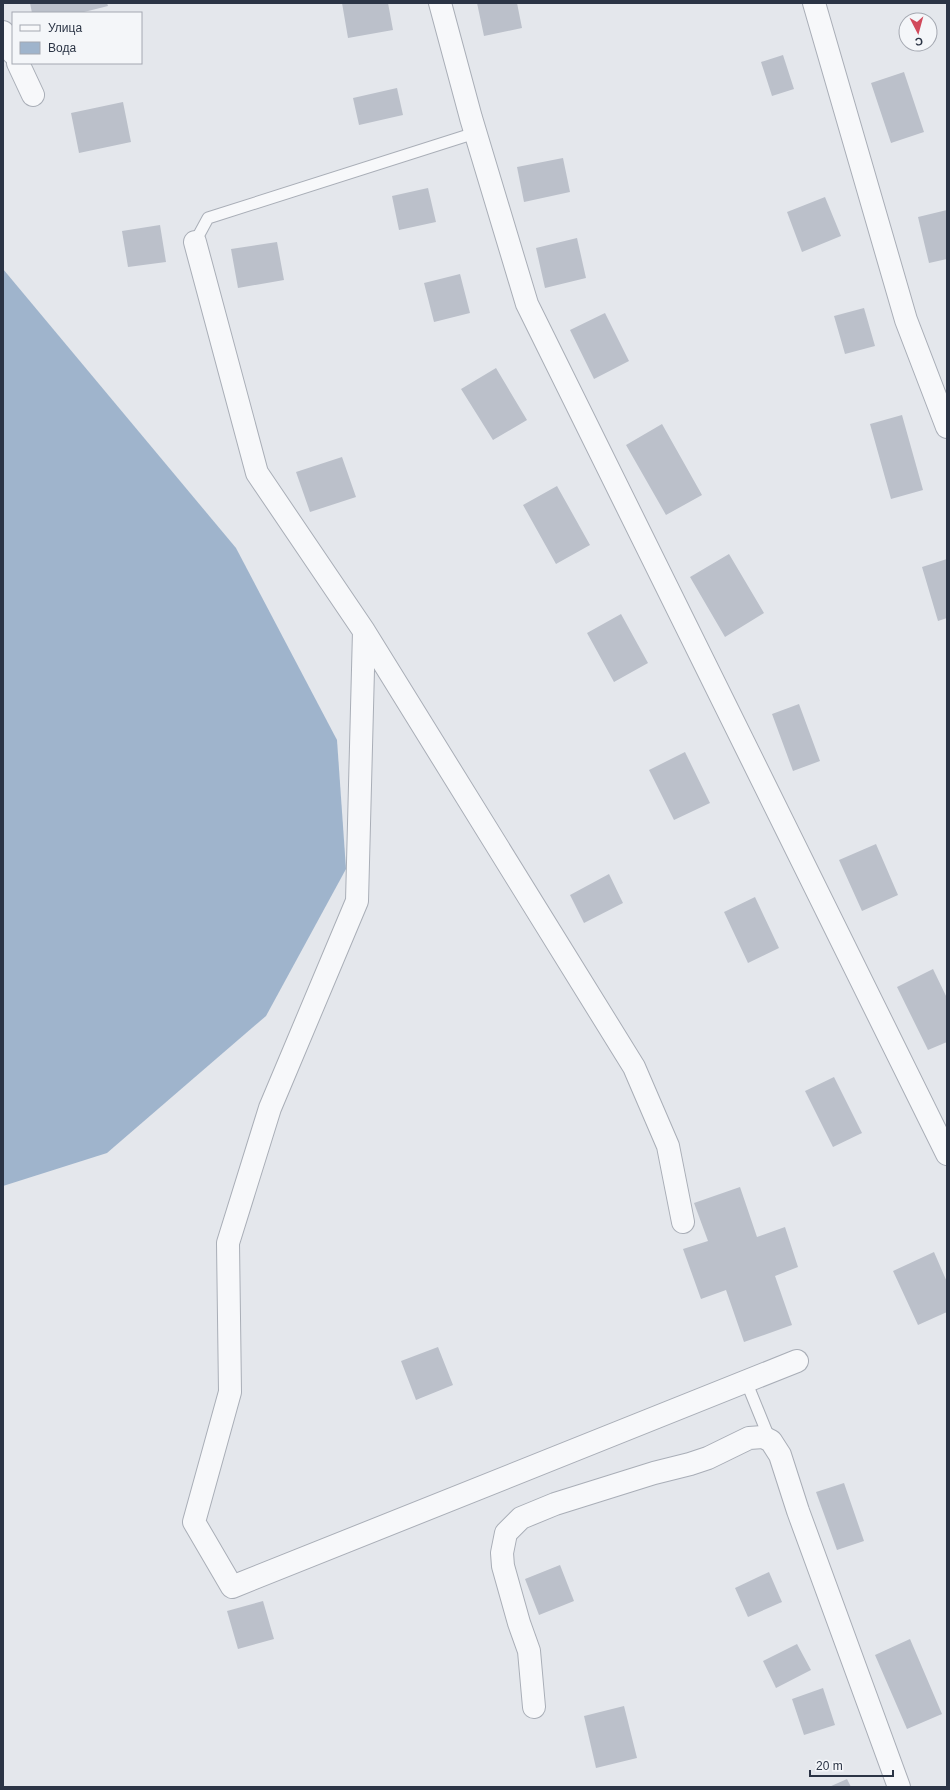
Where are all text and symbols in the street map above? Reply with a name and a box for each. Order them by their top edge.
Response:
legend [12,12,142,64]
north arrow [898,12,938,52]
text: Улица [48,21,82,35]
text: С [914,36,924,48]
text: Вода [48,41,76,55]
scale bar [810,1752,893,1778]
text: 20 m [816,1759,843,1773]

